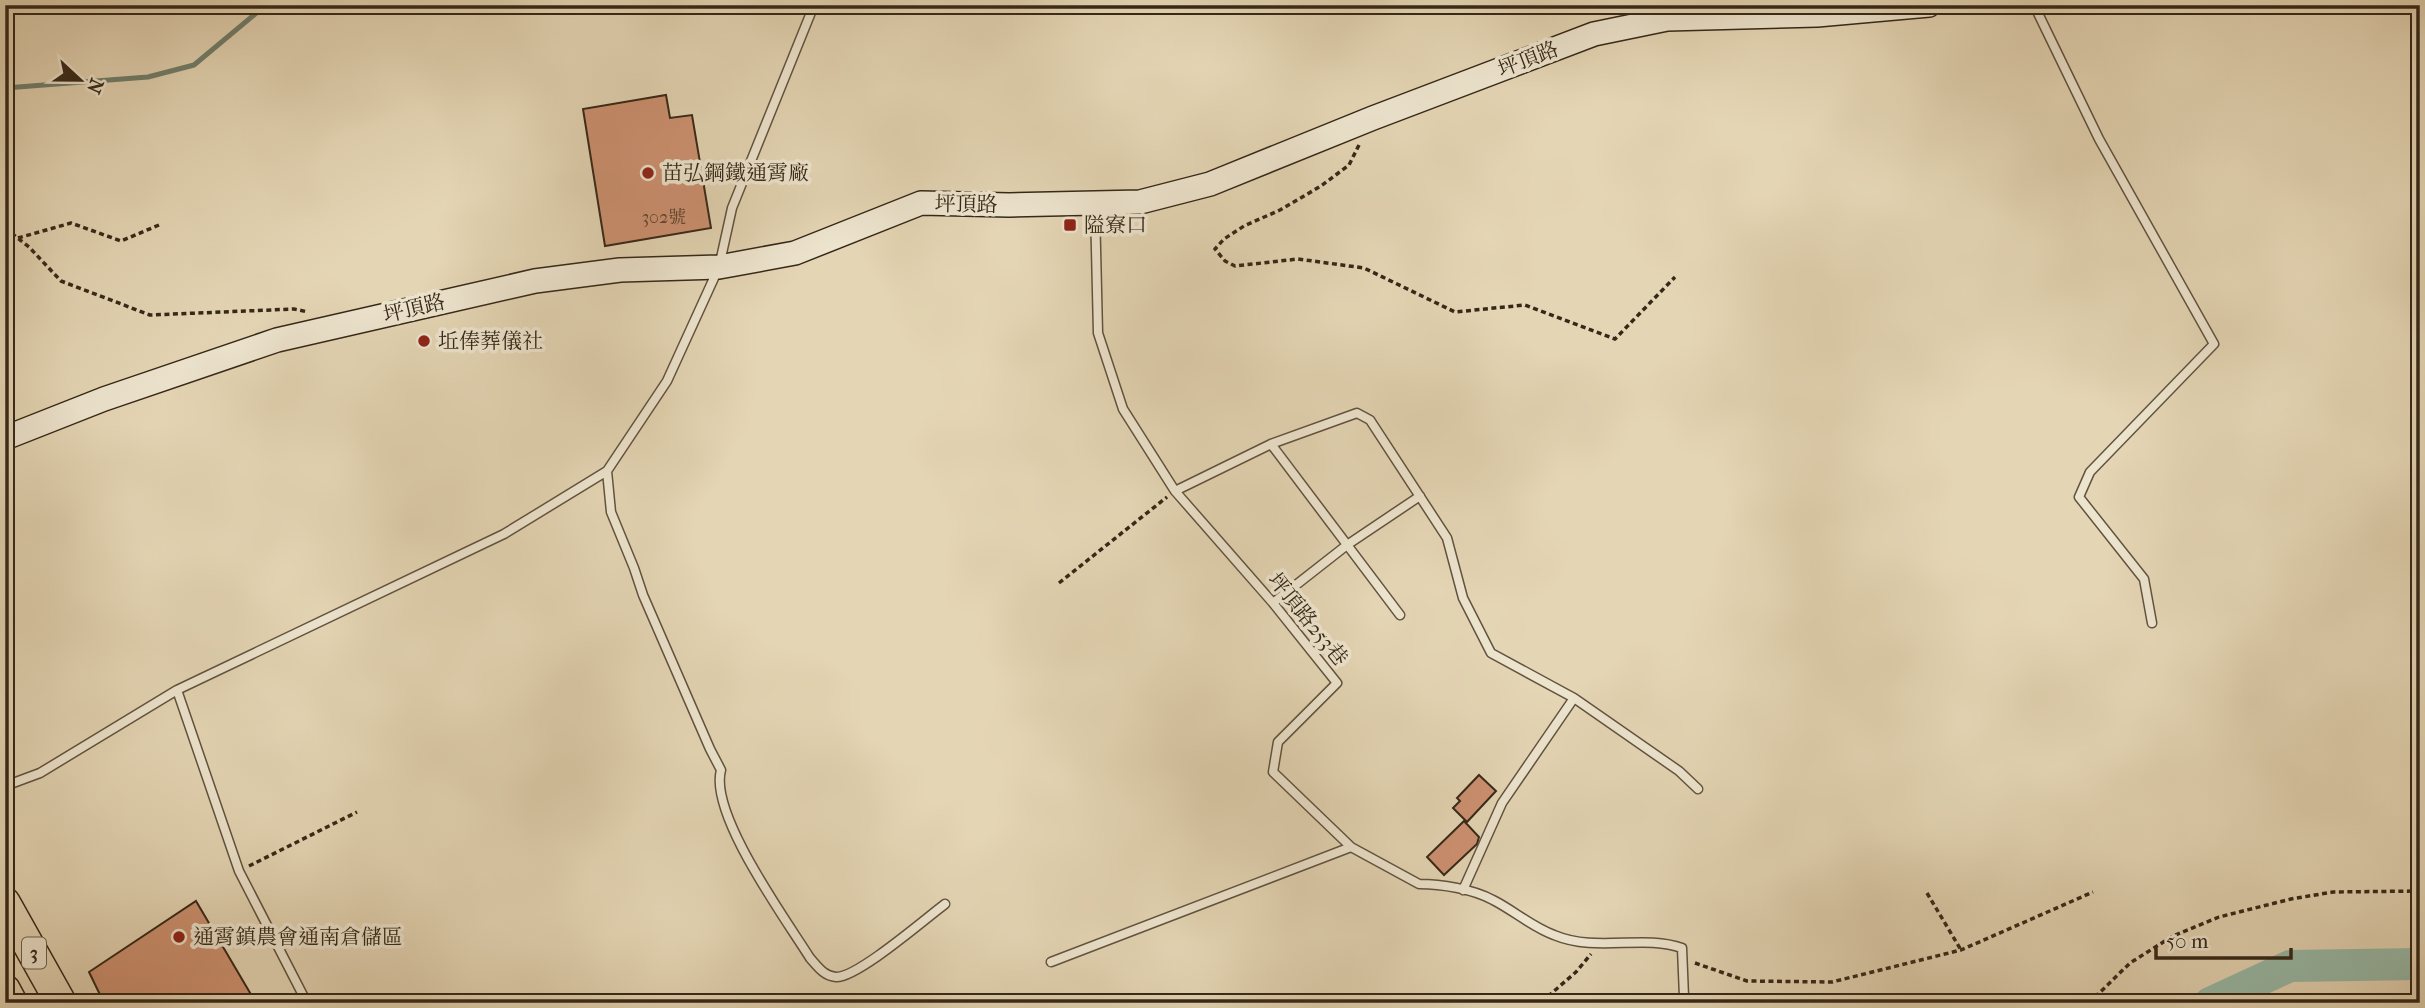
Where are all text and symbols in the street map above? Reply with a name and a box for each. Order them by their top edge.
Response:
street label: 坪頂路 [1494,37,1562,81]
north arrow [46,46,116,116]
text: N [82,75,108,97]
place label: 苗弘鋼鐵通霄廠 [662,161,809,185]
marker: 苗弘鋼鐵通霄廠 [640,165,656,181]
street label: 坪頂路 [934,191,998,217]
house number: 302號 [642,207,686,228]
place label: 隘寮口 [1084,213,1147,237]
marker: 隘寮口 [1062,217,1078,233]
street label: 坪頂路 [381,289,447,327]
place label: 坵俸葬儀社 [438,329,543,353]
marker: 坵俸葬儀社 [416,333,432,349]
street label: 坪頂路253巷 [1263,568,1353,670]
scale bar [2156,917,2290,961]
place label: 通霄鎮農會通南倉儲區 [193,925,403,949]
marker: 通霄鎮農會通南倉儲區 [171,929,187,945]
text: 50 m [2166,929,2209,953]
road number: 3 [22,937,46,968]

